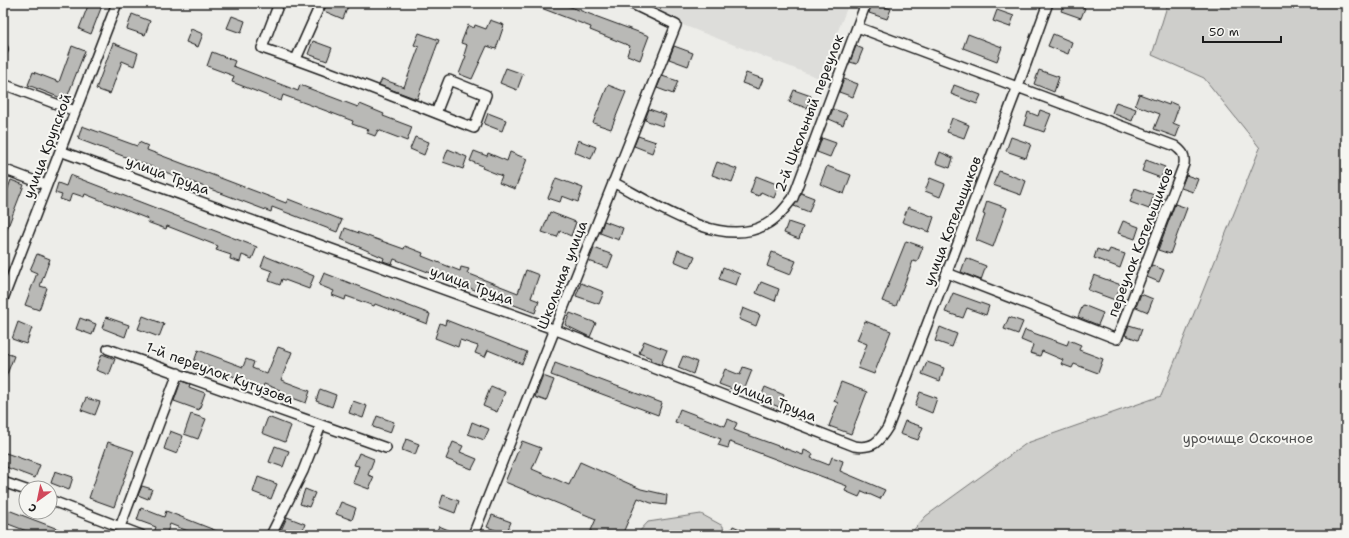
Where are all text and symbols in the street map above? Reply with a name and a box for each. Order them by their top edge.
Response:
scale bar [1203,18,1281,44]
text: 50 m [1209,24,1239,40]
street label: 2-й Школьный переулок [771,31,848,194]
street label: улица Крупской [19,91,75,201]
street label: улица Труда [124,152,213,199]
street label: улица Котельщиков [919,154,985,288]
street label: переулок Котельщиков [1103,165,1177,319]
street label: Школьная улица [533,218,591,332]
street label: улица Труда [428,262,517,309]
street label: 1-й переулок Кутузова [144,338,297,408]
street label: улица Труда [731,377,819,425]
park label: урочище Оскочное [1183,429,1313,447]
north arrow [18,480,58,520]
text: С [26,500,40,516]

